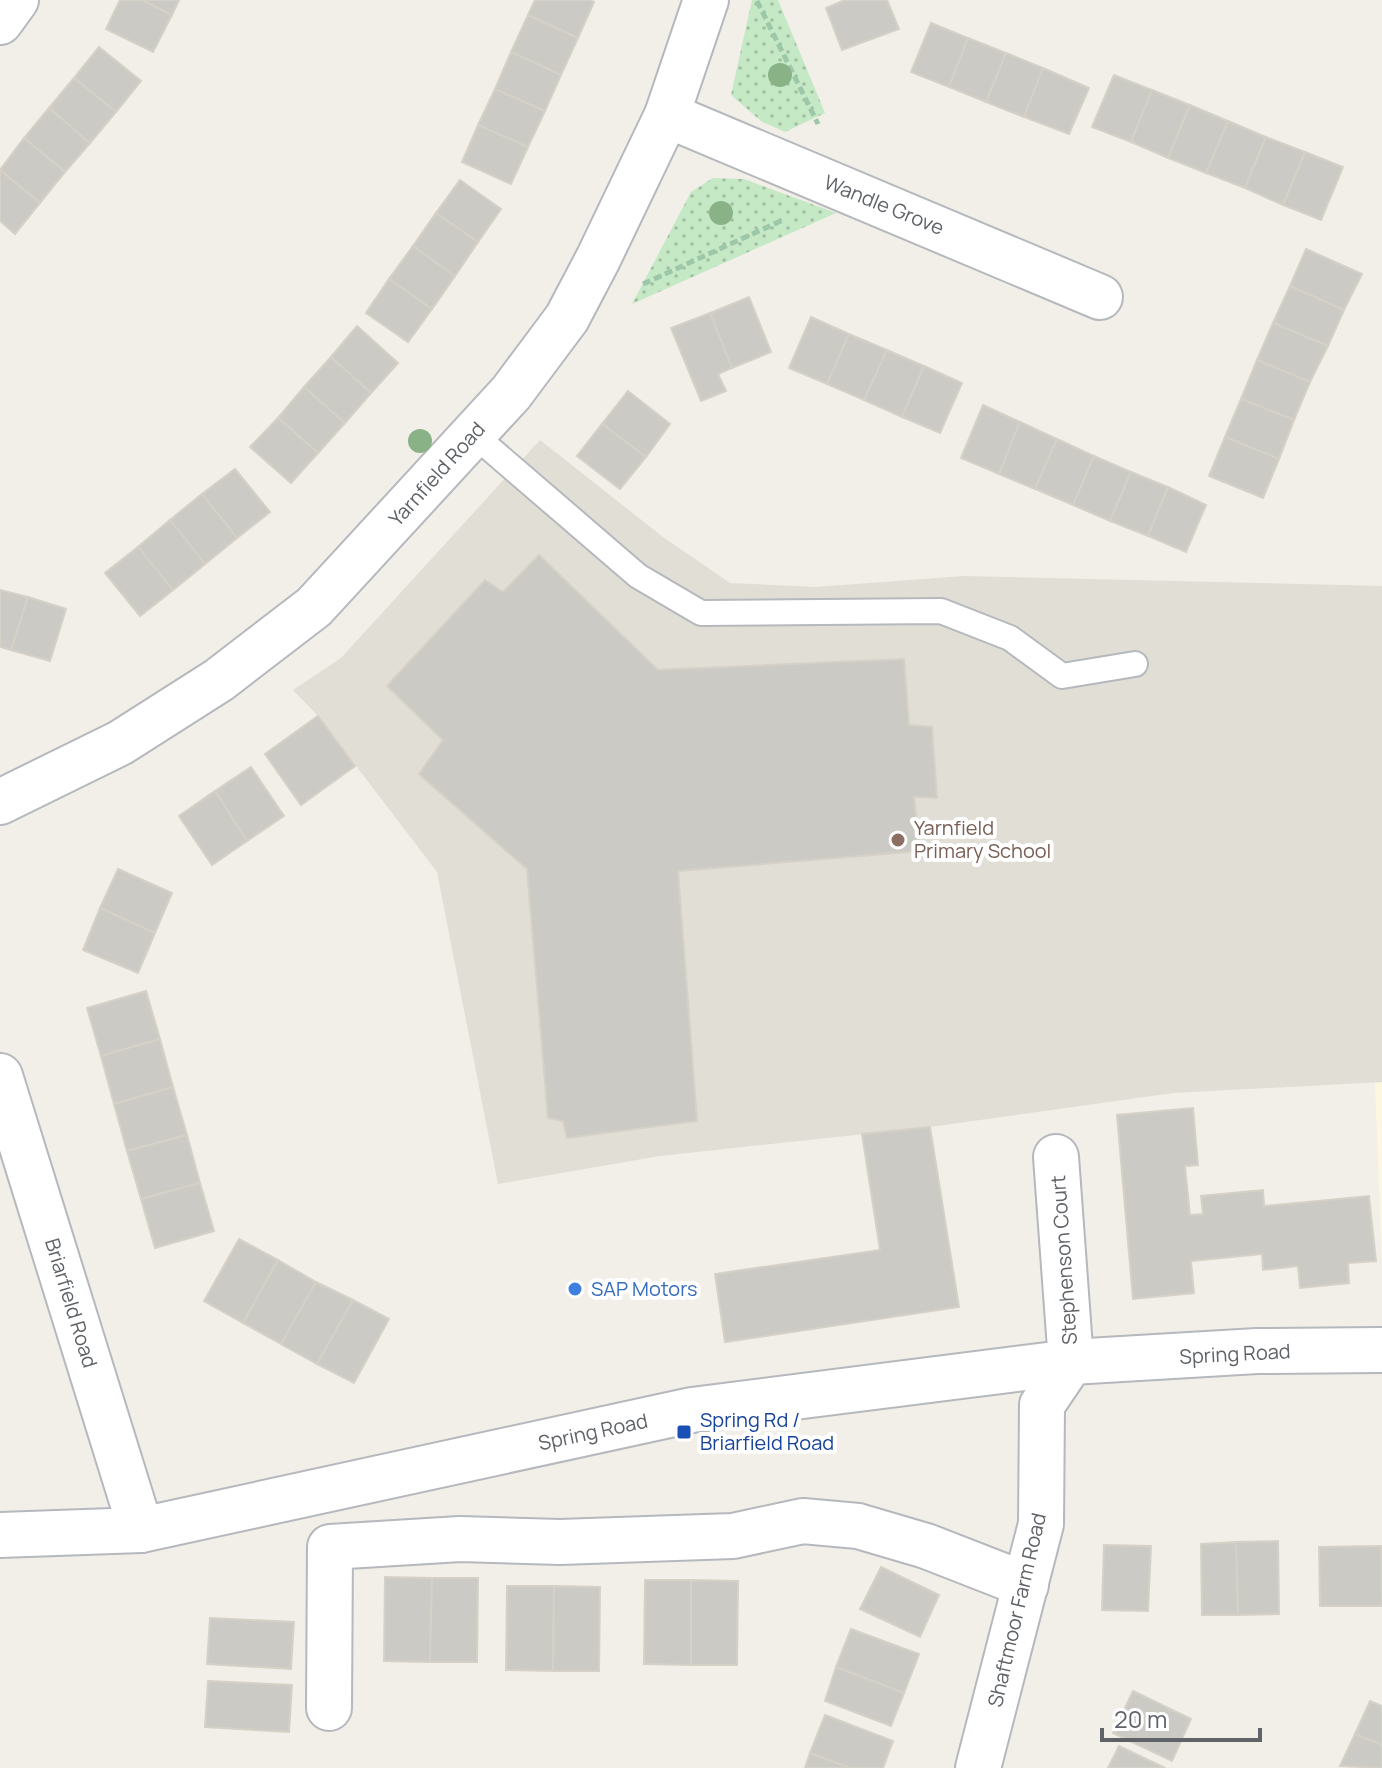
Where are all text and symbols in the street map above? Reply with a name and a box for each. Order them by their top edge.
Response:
street label: Wandle Grove [820,168,948,241]
street label: Yarnfield Road [383,416,491,532]
place label: Yarnfield Primary School [914,814,1051,864]
marker: Yarnfield Primary School [889,831,907,849]
street label: Stephenson Court [1044,1174,1083,1346]
street label: Briarfield Road [39,1235,104,1371]
place label: SAP Motors [591,1275,697,1302]
marker: SAP Motors [566,1280,584,1298]
street label: Spring Road [1179,1337,1291,1370]
place label: Spring Rd / Briarfield Road [700,1406,834,1456]
street label: Spring Road [536,1407,650,1456]
marker: Spring Rd / Briarfield Road [675,1423,693,1441]
street label: Shaftmoor Farm Road [981,1510,1052,1710]
scale bar [1102,1692,1260,1742]
text: 20 m [1114,1702,1167,1735]

